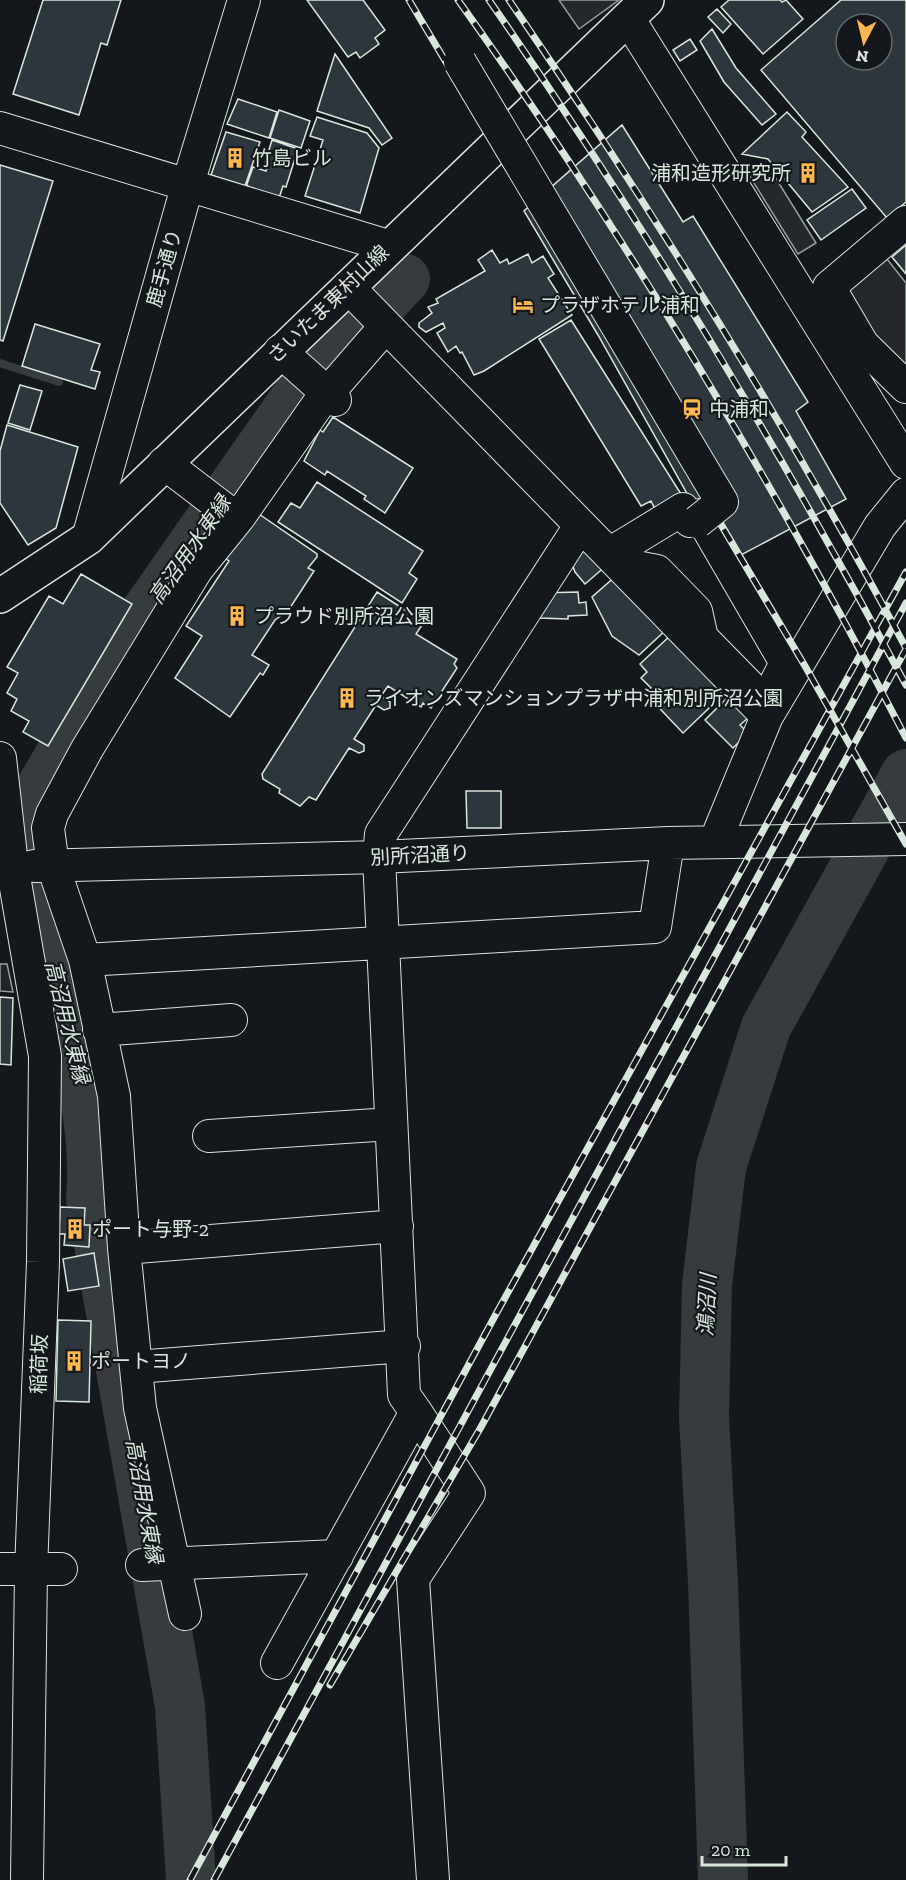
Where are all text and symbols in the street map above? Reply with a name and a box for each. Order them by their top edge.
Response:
north arrow [834,12,894,72]
text: N [855,46,869,67]
building icon: 竹島ビル [223,146,247,170]
place label: 竹島ビル [252,146,332,170]
place label: 浦和造形研究所 [651,161,791,185]
building icon: 浦和造形研究所 [796,161,820,185]
street label: 鹿手通り [141,226,187,310]
street label: さいたま東村山線 [262,240,394,368]
hotel icon: プラザホテル浦和 [511,293,535,317]
place label: プラザホテル浦和 [540,293,700,317]
station icon: 中浦和 [680,397,704,421]
place label: 中浦和 [709,397,769,421]
water label: 高沼用水東縁 [143,489,237,608]
building icon: プラウド別所沼公園 [225,604,249,628]
place label: プラウド別所沼公園 [254,604,434,628]
building icon: ライオンズマンションプラザ中浦和別所沼公園 [335,686,359,710]
place label: ライオンズマンションプラザ中浦和別所沼公園 [364,686,783,710]
street label: 別所沼通り [369,840,471,870]
water label: 高沼用水東縁 [40,958,95,1088]
building icon: ポート与野-2 [63,1217,87,1241]
place label: ポート与野-2 [92,1217,209,1241]
water label: 鴻沼川 [692,1271,721,1337]
street label: 稲荷坂 [26,1334,52,1394]
building icon: ポートヨノ [62,1349,86,1373]
place label: ポートヨノ [91,1349,191,1373]
water label: 高沼用水東縁 [121,1437,168,1567]
scale bar [702,1829,786,1867]
text: 20 m [711,1839,751,1861]

